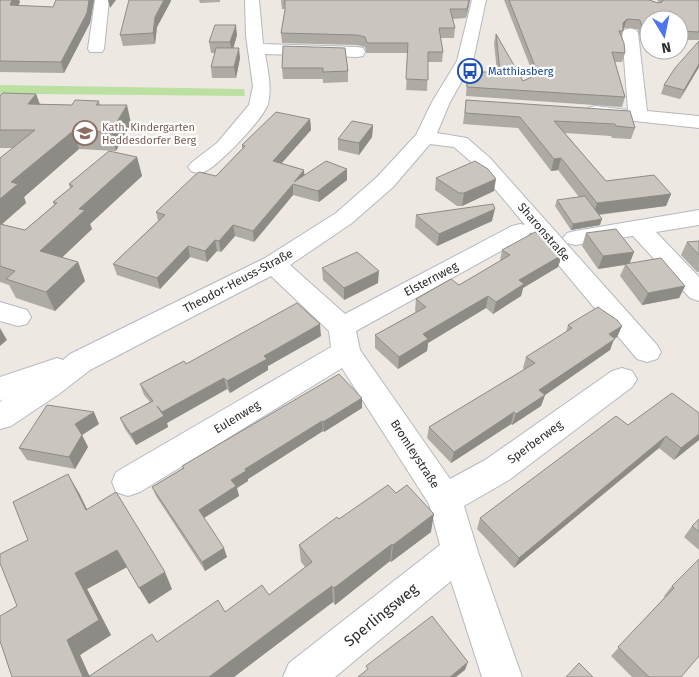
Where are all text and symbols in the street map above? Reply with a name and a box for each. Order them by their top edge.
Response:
north arrow [639,10,689,60]
text: N [660,38,672,56]
bus stop icon: Matthiasberg [457,58,483,84]
place label: Matthiasberg [488,65,554,78]
school or university icon: Kath. Kindergarten Heddesdorfer Berg [72,120,98,146]
place label: Kath. Kindergarten Heddesdorfer Berg [102,121,197,147]
street label: Sharonstraße [515,200,573,264]
street label: Theodor-Heuss-Straße [181,246,295,316]
street label: Elsternweg [402,259,461,299]
street label: Eulenweg [211,397,263,436]
street label: Bromleystraße [388,417,442,491]
street label: Sperberweg [505,417,566,467]
street label: Sperlingsweg [340,580,422,650]

